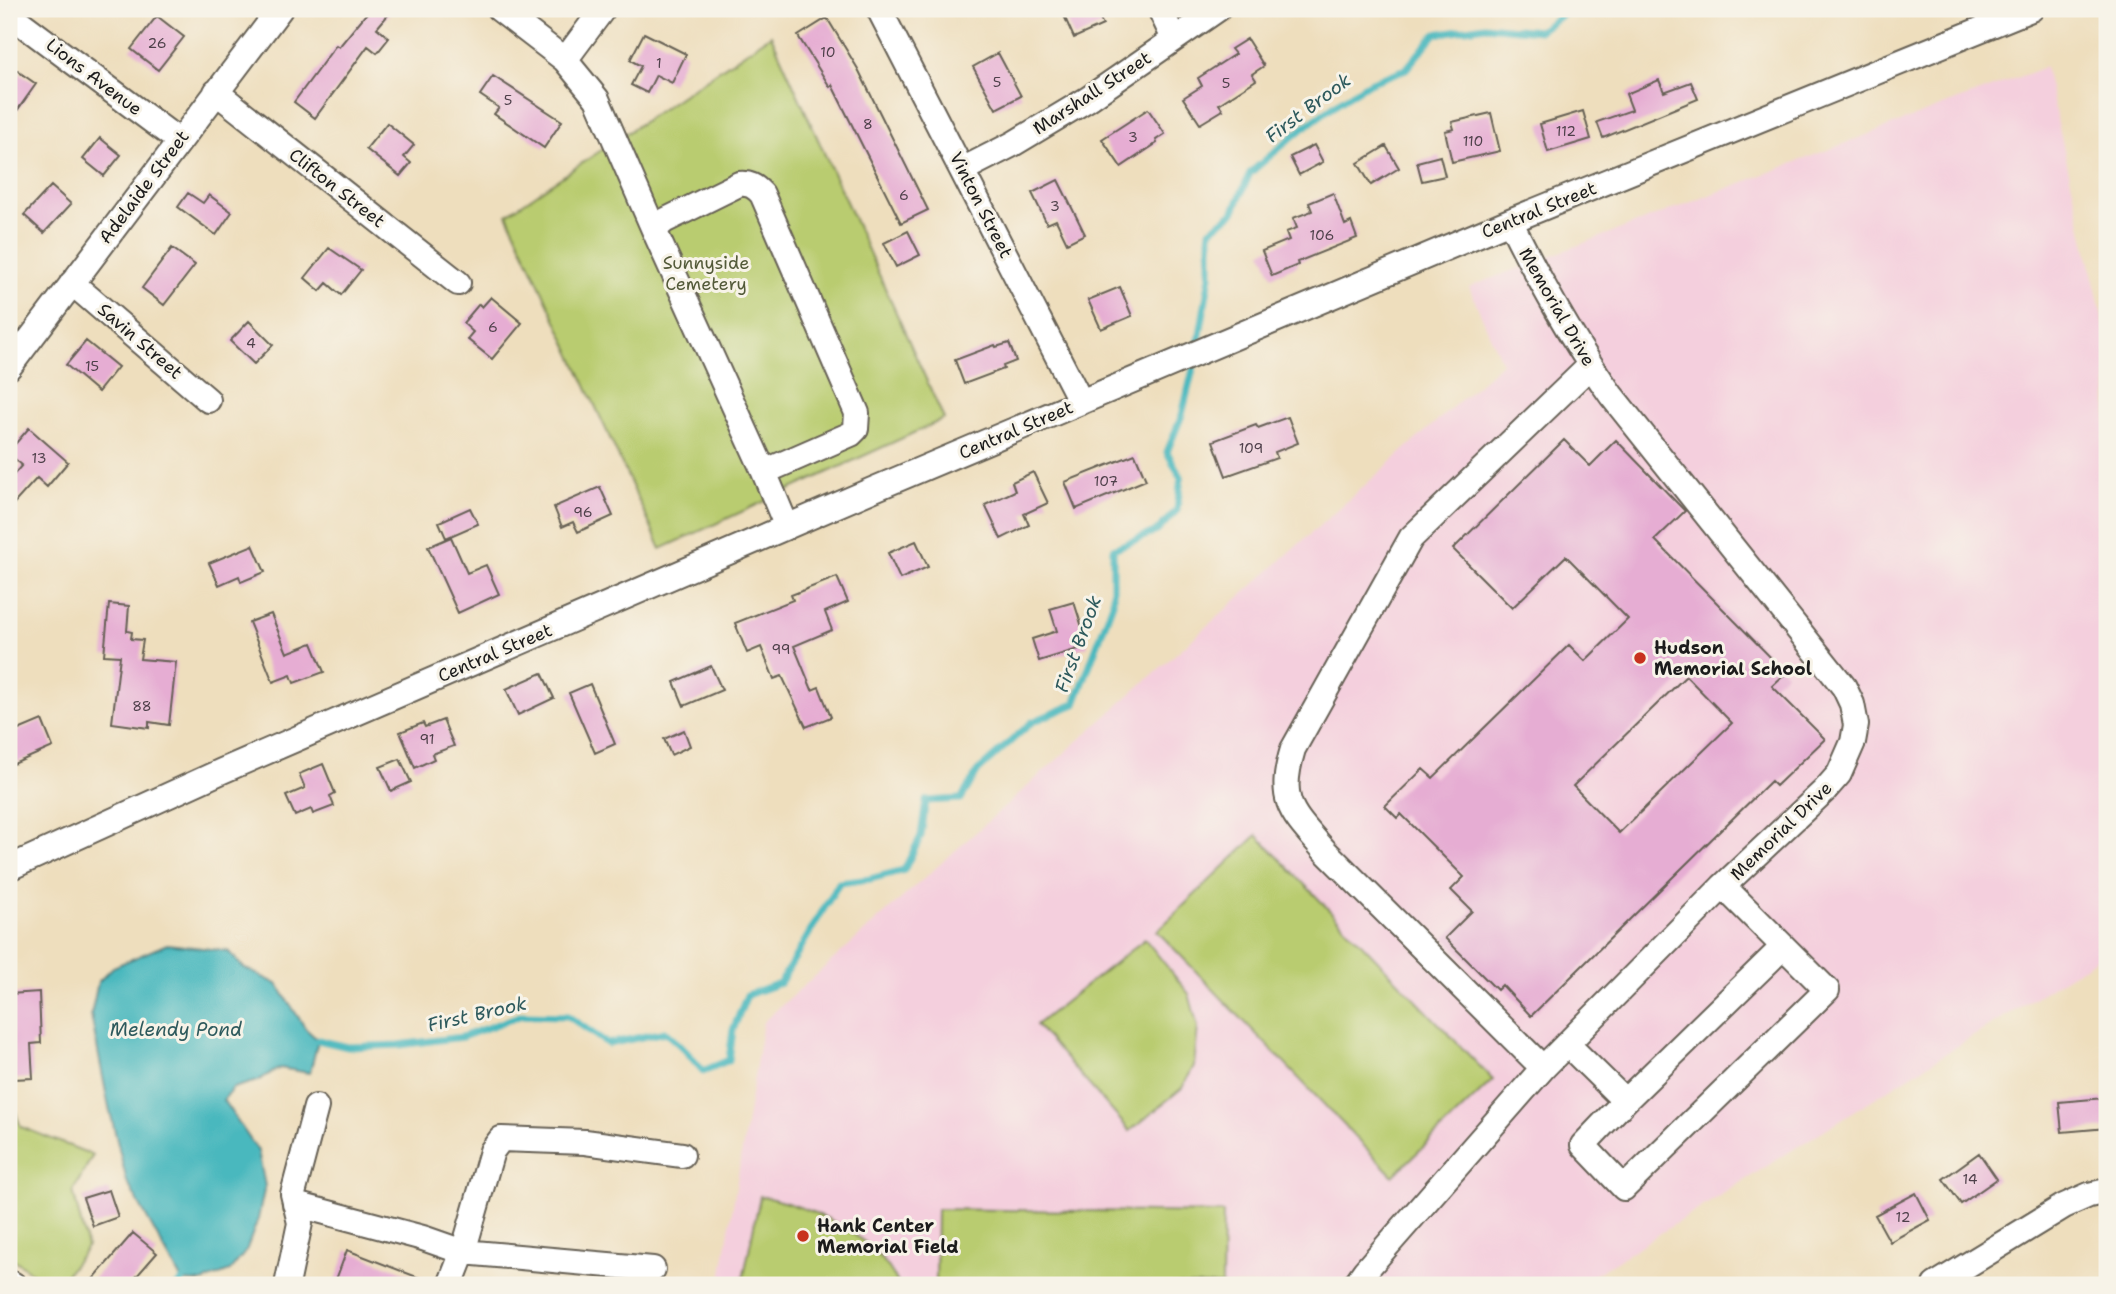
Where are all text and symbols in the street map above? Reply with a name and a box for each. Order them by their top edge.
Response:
street label: Lions Avenue [41,33,147,121]
house number: 26 [148,34,167,52]
house number: 10 [820,43,836,61]
street label: Marshall Street [1028,46,1156,140]
house number: 1 [656,54,662,72]
water label: First Brook [1260,67,1356,149]
house number: 5 [993,73,1001,91]
house number: 5 [1222,74,1230,92]
house number: 5 [504,91,512,109]
house number: 8 [863,115,873,133]
house number: 112 [1556,122,1576,140]
street label: Adelaide Street [93,125,195,249]
house number: 3 [1128,128,1138,146]
house number: 110 [1463,132,1483,150]
street label: Clifton Street [284,143,390,233]
street label: Vinton Street [944,148,1018,262]
street label: Central Street [1478,176,1600,244]
house number: 6 [899,186,909,204]
house number: 3 [1050,197,1060,215]
house number: 106 [1310,226,1334,244]
street label: Memorial Drive [1513,243,1601,371]
park label: Sunnyside Cemetery [663,251,749,296]
street label: Savin Street [93,298,188,385]
house number: 6 [488,318,498,336]
house number: 4 [246,334,256,352]
house number: 15 [85,357,99,375]
street label: Central Street [955,395,1077,465]
house number: 109 [1239,439,1263,457]
house number: 13 [32,449,46,467]
house number: 107 [1094,472,1118,490]
house number: 96 [573,503,593,521]
water label: First Brook [1049,592,1107,696]
street label: Central Street [434,618,556,688]
place label: Hudson Memorial School [1654,636,1812,681]
house number: 99 [771,640,791,658]
marker: Hudson Memorial School [1632,650,1648,666]
house number: 88 [132,697,152,715]
house number: 91 [419,730,435,748]
street label: Memorial Drive [1725,776,1837,886]
water label: First Brook [425,990,529,1038]
water label: Melendy Pond [110,1017,242,1042]
house number: 14 [1962,1170,1978,1188]
house number: 12 [1896,1208,1910,1226]
place label: Hank Center Memorial Field [817,1214,959,1259]
marker: Hank Center Memorial Field [795,1228,811,1244]

